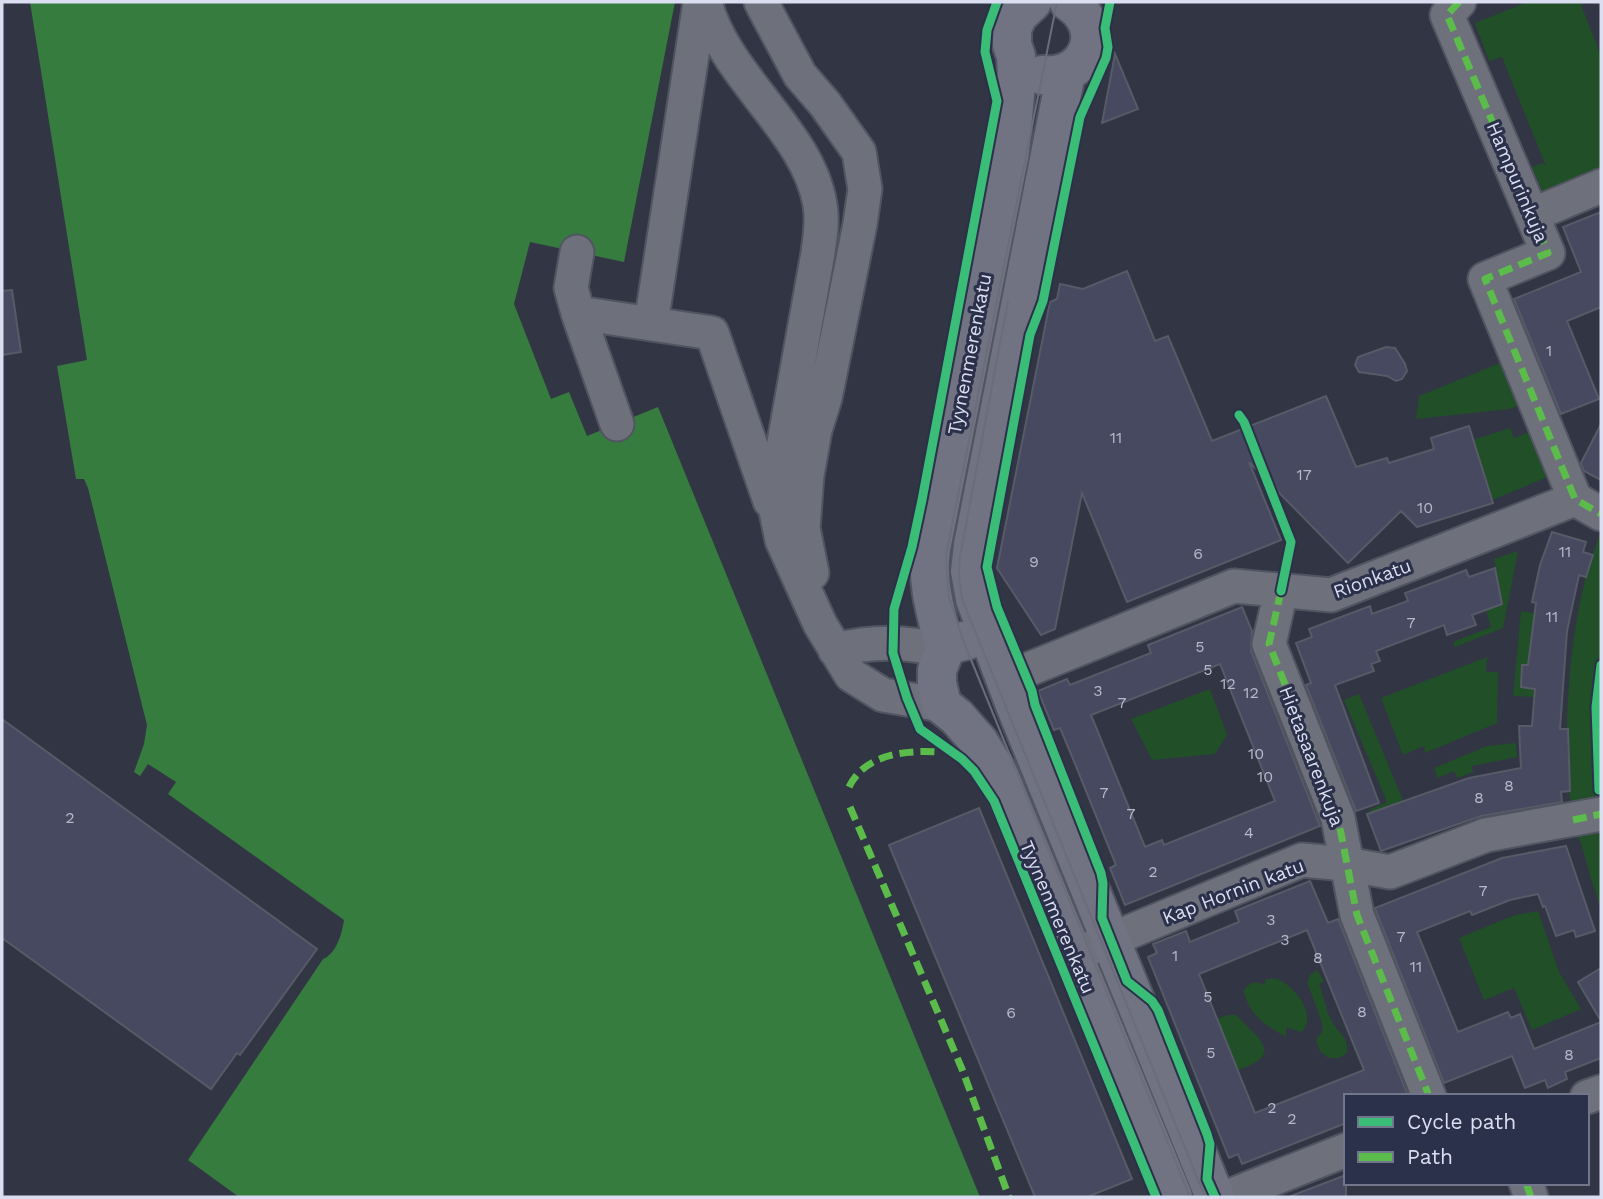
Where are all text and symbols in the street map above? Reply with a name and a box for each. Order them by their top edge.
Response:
street label: Hampurinkuja [1482,118,1553,246]
street label: Tyynenmerenkatu [943,271,996,437]
house number: 1 [1546,341,1552,360]
house number: 11 [1110,428,1122,447]
house number: 17 [1296,465,1312,484]
house number: 10 [1417,498,1433,517]
house number: 11 [1559,542,1571,561]
house number: 6 [1193,544,1203,563]
house number: 9 [1029,552,1039,571]
street label: Rionkatu [1330,554,1414,603]
house number: 11 [1546,607,1558,626]
house number: 7 [1407,613,1416,632]
house number: 5 [1195,637,1205,656]
house number: 5 [1203,660,1213,679]
house number: 12 [1220,674,1236,693]
house number: 3 [1093,681,1103,700]
house number: 12 [1243,683,1259,702]
street label: Hietasaarenkuja [1274,683,1349,830]
house number: 7 [1118,693,1127,712]
house number: 10 [1248,744,1264,763]
house number: 10 [1257,767,1273,786]
house number: 8 [1504,776,1514,795]
house number: 7 [1100,783,1109,802]
house number: 8 [1474,788,1484,807]
house number: 7 [1127,804,1136,823]
house number: 2 [65,808,75,827]
house number: 4 [1244,823,1254,842]
street label: Tyynenmerenkatu [1015,837,1100,997]
street label: Kap Hornin katu [1159,854,1307,929]
house number: 2 [1148,862,1158,881]
house number: 7 [1479,881,1488,900]
house number: 3 [1266,910,1276,929]
house number: 7 [1397,927,1406,946]
house number: 3 [1280,930,1290,949]
house number: 1 [1172,946,1178,965]
house number: 8 [1313,948,1323,967]
house number: 11 [1410,957,1422,976]
house number: 5 [1203,987,1213,1006]
house number: 8 [1357,1002,1367,1021]
house number: 6 [1006,1003,1016,1022]
house number: 5 [1206,1043,1216,1062]
house number: 8 [1564,1045,1574,1064]
legend [1344,1094,1589,1185]
house number: 2 [1267,1098,1277,1117]
house number: 2 [1287,1109,1297,1128]
text: Cycle path [1407,1109,1516,1134]
text: Path [1407,1144,1453,1169]

